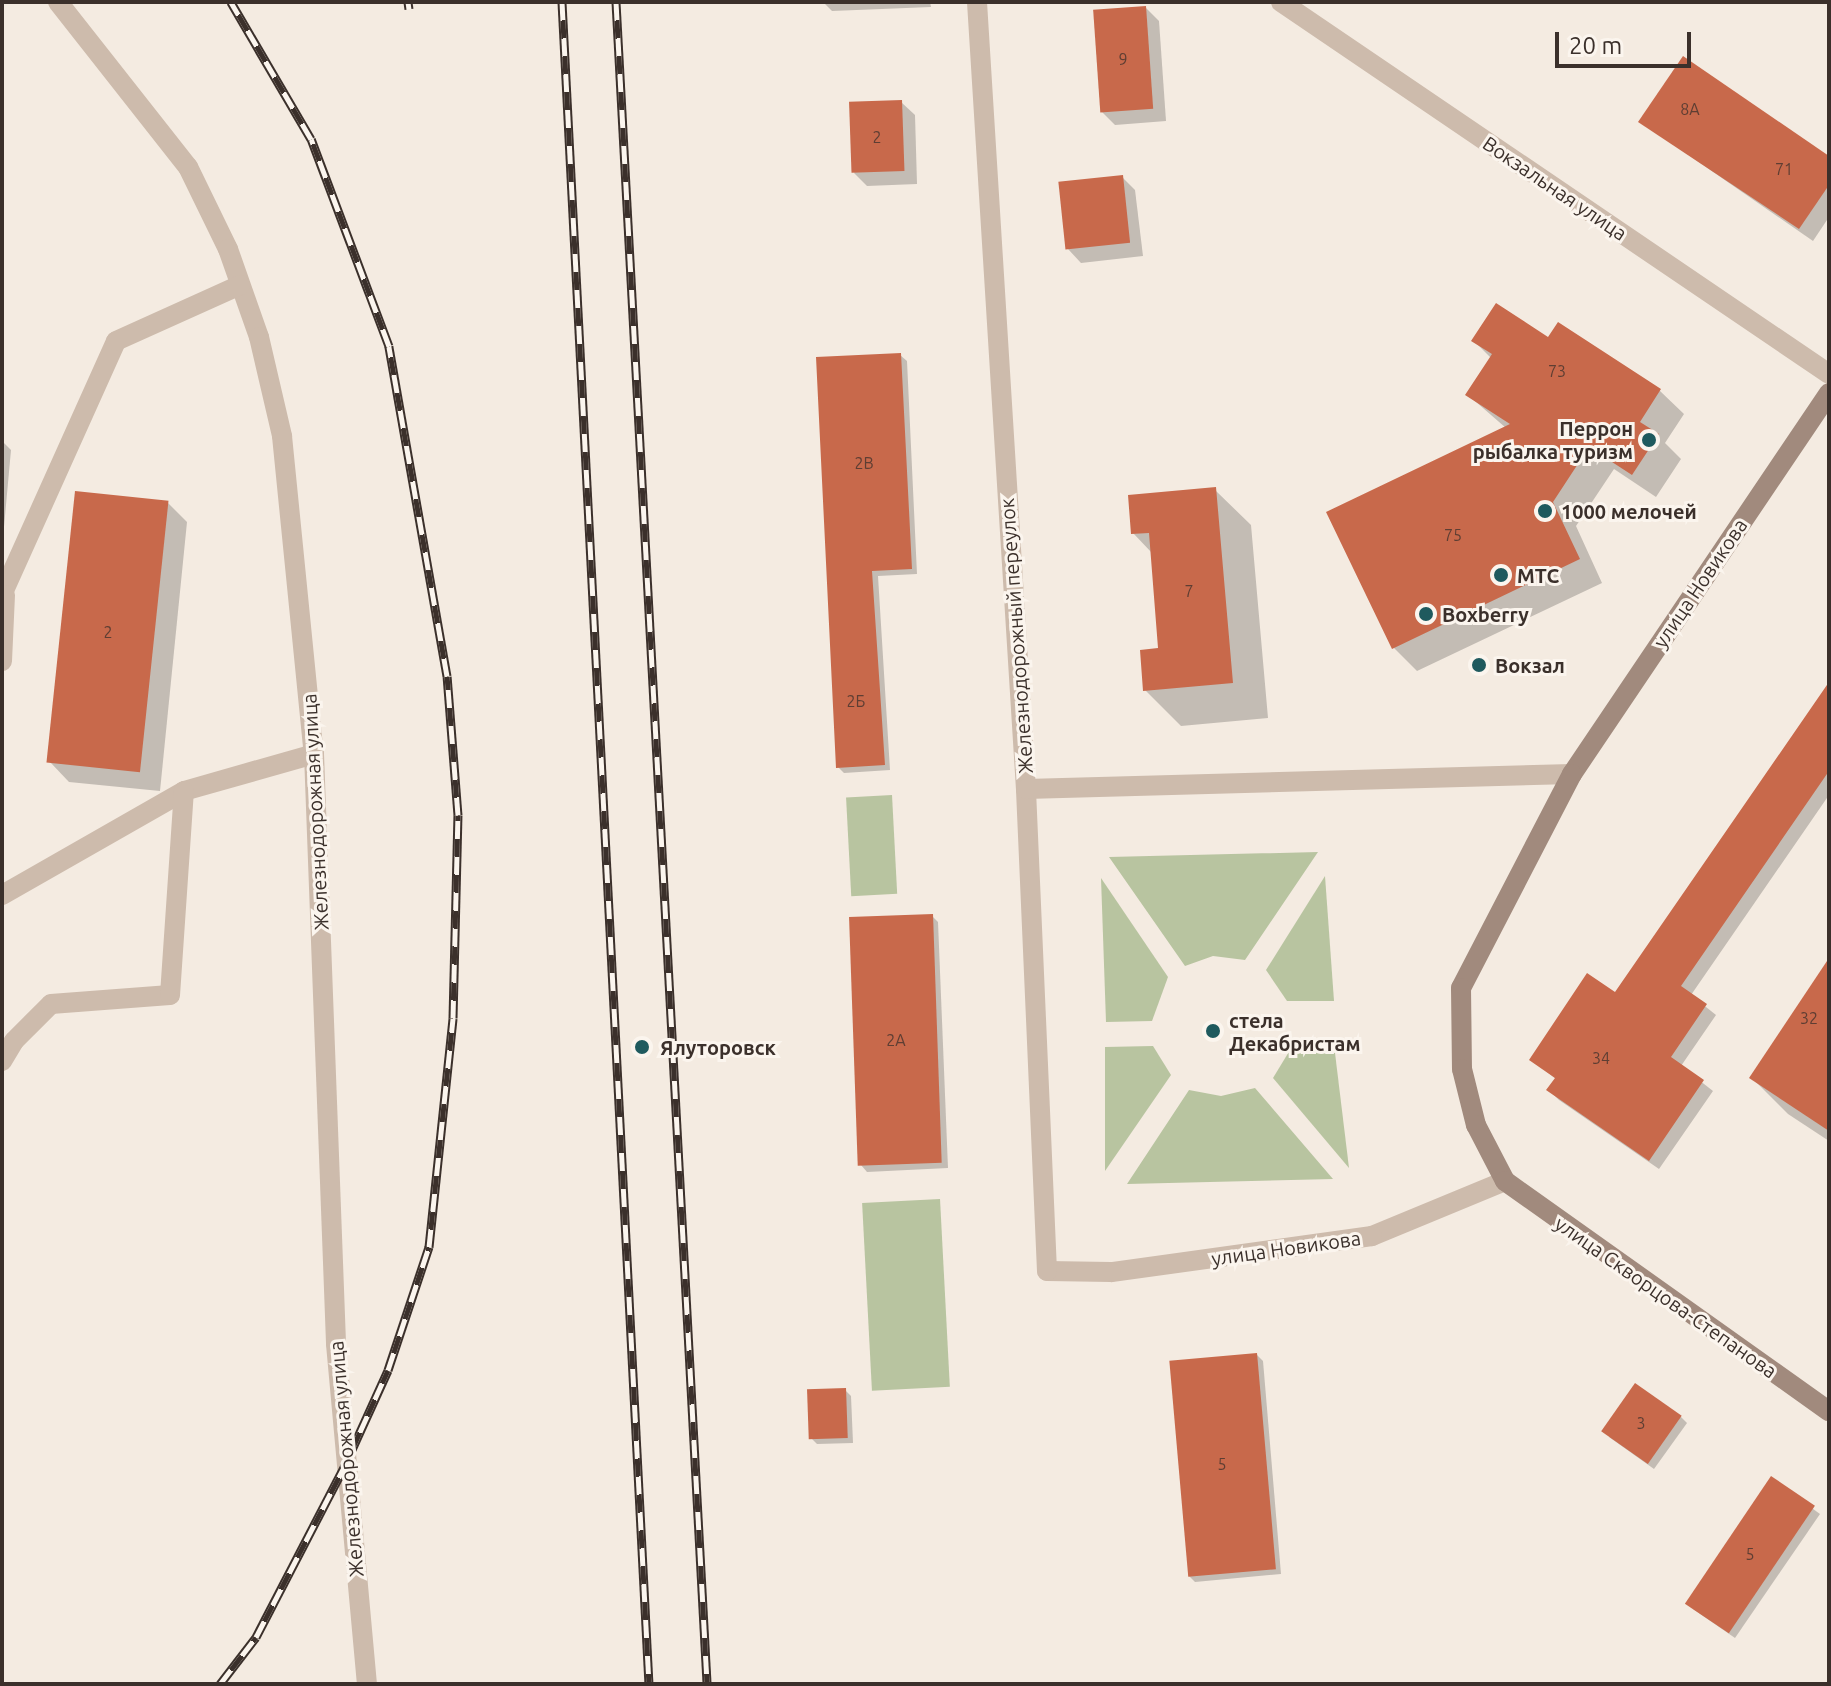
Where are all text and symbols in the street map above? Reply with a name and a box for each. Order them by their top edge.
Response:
scale bar [1559,16,1695,66]
text: 20 m [1569,32,1622,59]
house number: 9 [1118,49,1128,69]
house number: 8А [1680,99,1700,119]
house number: 2 [872,127,882,147]
street label: Вокзальная улица [1478,131,1632,245]
house number: 71 [1775,159,1793,179]
house number: 73 [1548,361,1566,381]
place label: Перрон рыбалка туризм [1473,416,1633,463]
marker: Перрон рыбалка туризм [1640,431,1658,449]
house number: 2В [854,453,874,473]
street label: Железнодорожный переулок [994,497,1038,775]
place label: 1000 мелочей [1561,499,1697,523]
marker: 1000 мелочей [1536,502,1554,520]
street label: улица Новикова [1648,514,1752,652]
house number: 75 [1444,525,1462,545]
place label: МТС [1517,563,1559,587]
marker: МТС [1492,566,1510,584]
house number: 7 [1184,581,1194,601]
place label: Boxberry [1442,602,1529,626]
marker: Boxberry [1417,605,1435,623]
house number: 2 [103,622,113,642]
place label: Вокзал [1495,653,1565,677]
marker: Вокзал [1470,656,1488,674]
house number: 2Б [847,691,865,711]
street label: Железнодорожная улица [297,693,333,931]
place label: стела Декабристам [1229,1008,1360,1055]
house number: 32 [1800,1008,1818,1028]
marker: стела Декабристам [1204,1022,1222,1040]
house number: 2А [886,1030,906,1050]
place label: Ялуторовск [660,1035,776,1059]
marker: Ялуторовск [631,1036,653,1058]
house number: 34 [1592,1048,1610,1068]
street label: улица Скворцова-Степанова [1550,1211,1782,1383]
street label: улица Новикова [1210,1226,1362,1270]
street label: Железнодорожная улица [324,1340,368,1578]
house number: 3 [1636,1413,1646,1433]
house number: 5 [1217,1454,1227,1474]
house number: 5 [1745,1544,1755,1564]

